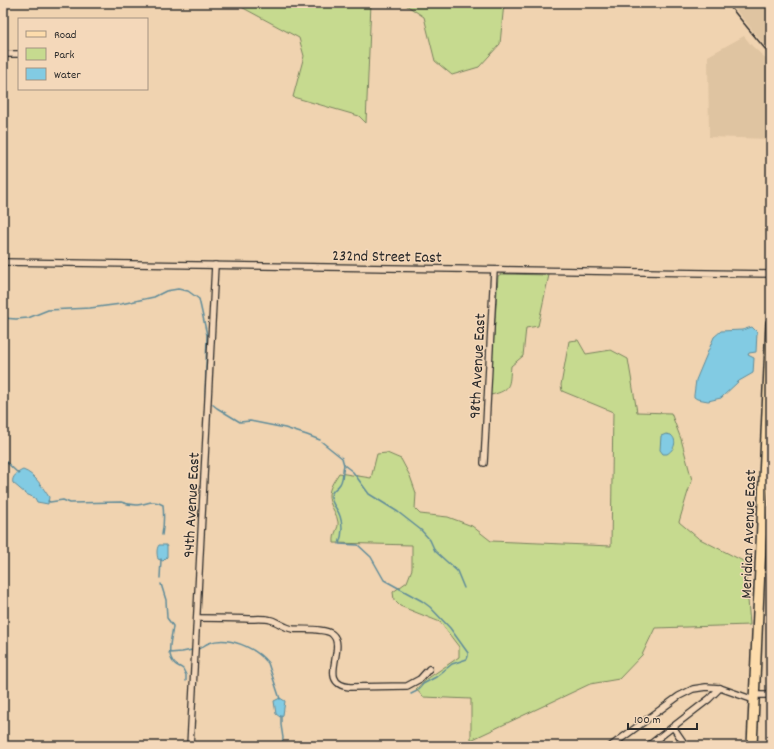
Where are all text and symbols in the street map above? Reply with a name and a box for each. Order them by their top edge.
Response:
legend [18,18,148,90]
text: Road [54,27,76,44]
text: Park [54,47,75,64]
text: Water [54,67,81,84]
street label: 232nd Street East [332,245,442,270]
street label: 98th Avenue East [464,313,493,419]
street label: 94th Avenue East [178,452,207,559]
street label: Meridian Avenue East [736,469,763,599]
scale bar [628,705,697,731]
text: 100 m [634,712,661,729]

